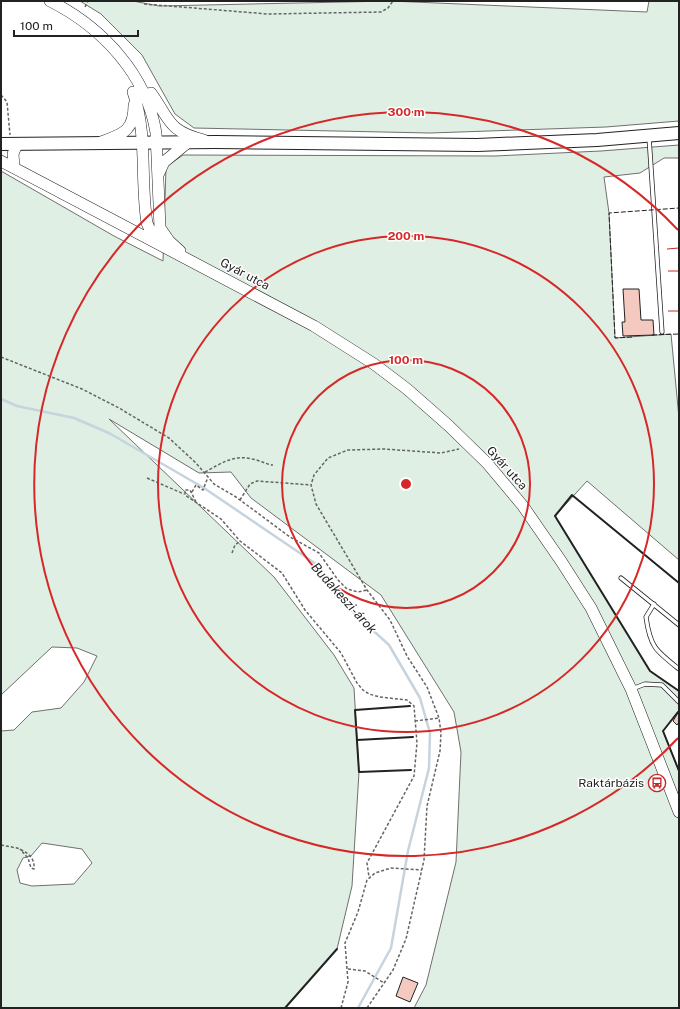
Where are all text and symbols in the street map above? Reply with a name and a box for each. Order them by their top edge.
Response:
scale bar [14,12,138,38]
text: 100 m [20,19,53,33]
text: 300 m [388,105,425,119]
text: 200 m [388,229,424,243]
street label: Gyár utca [218,255,272,293]
text: 100 m [389,353,423,367]
street label: Gyár utca [484,443,530,493]
centre of rings [399,477,413,491]
water label: Budakeszi-árok [308,559,380,637]
bus stop icon: Raktárbázis [647,773,667,793]
place label: Raktárbázis [578,776,644,790]

